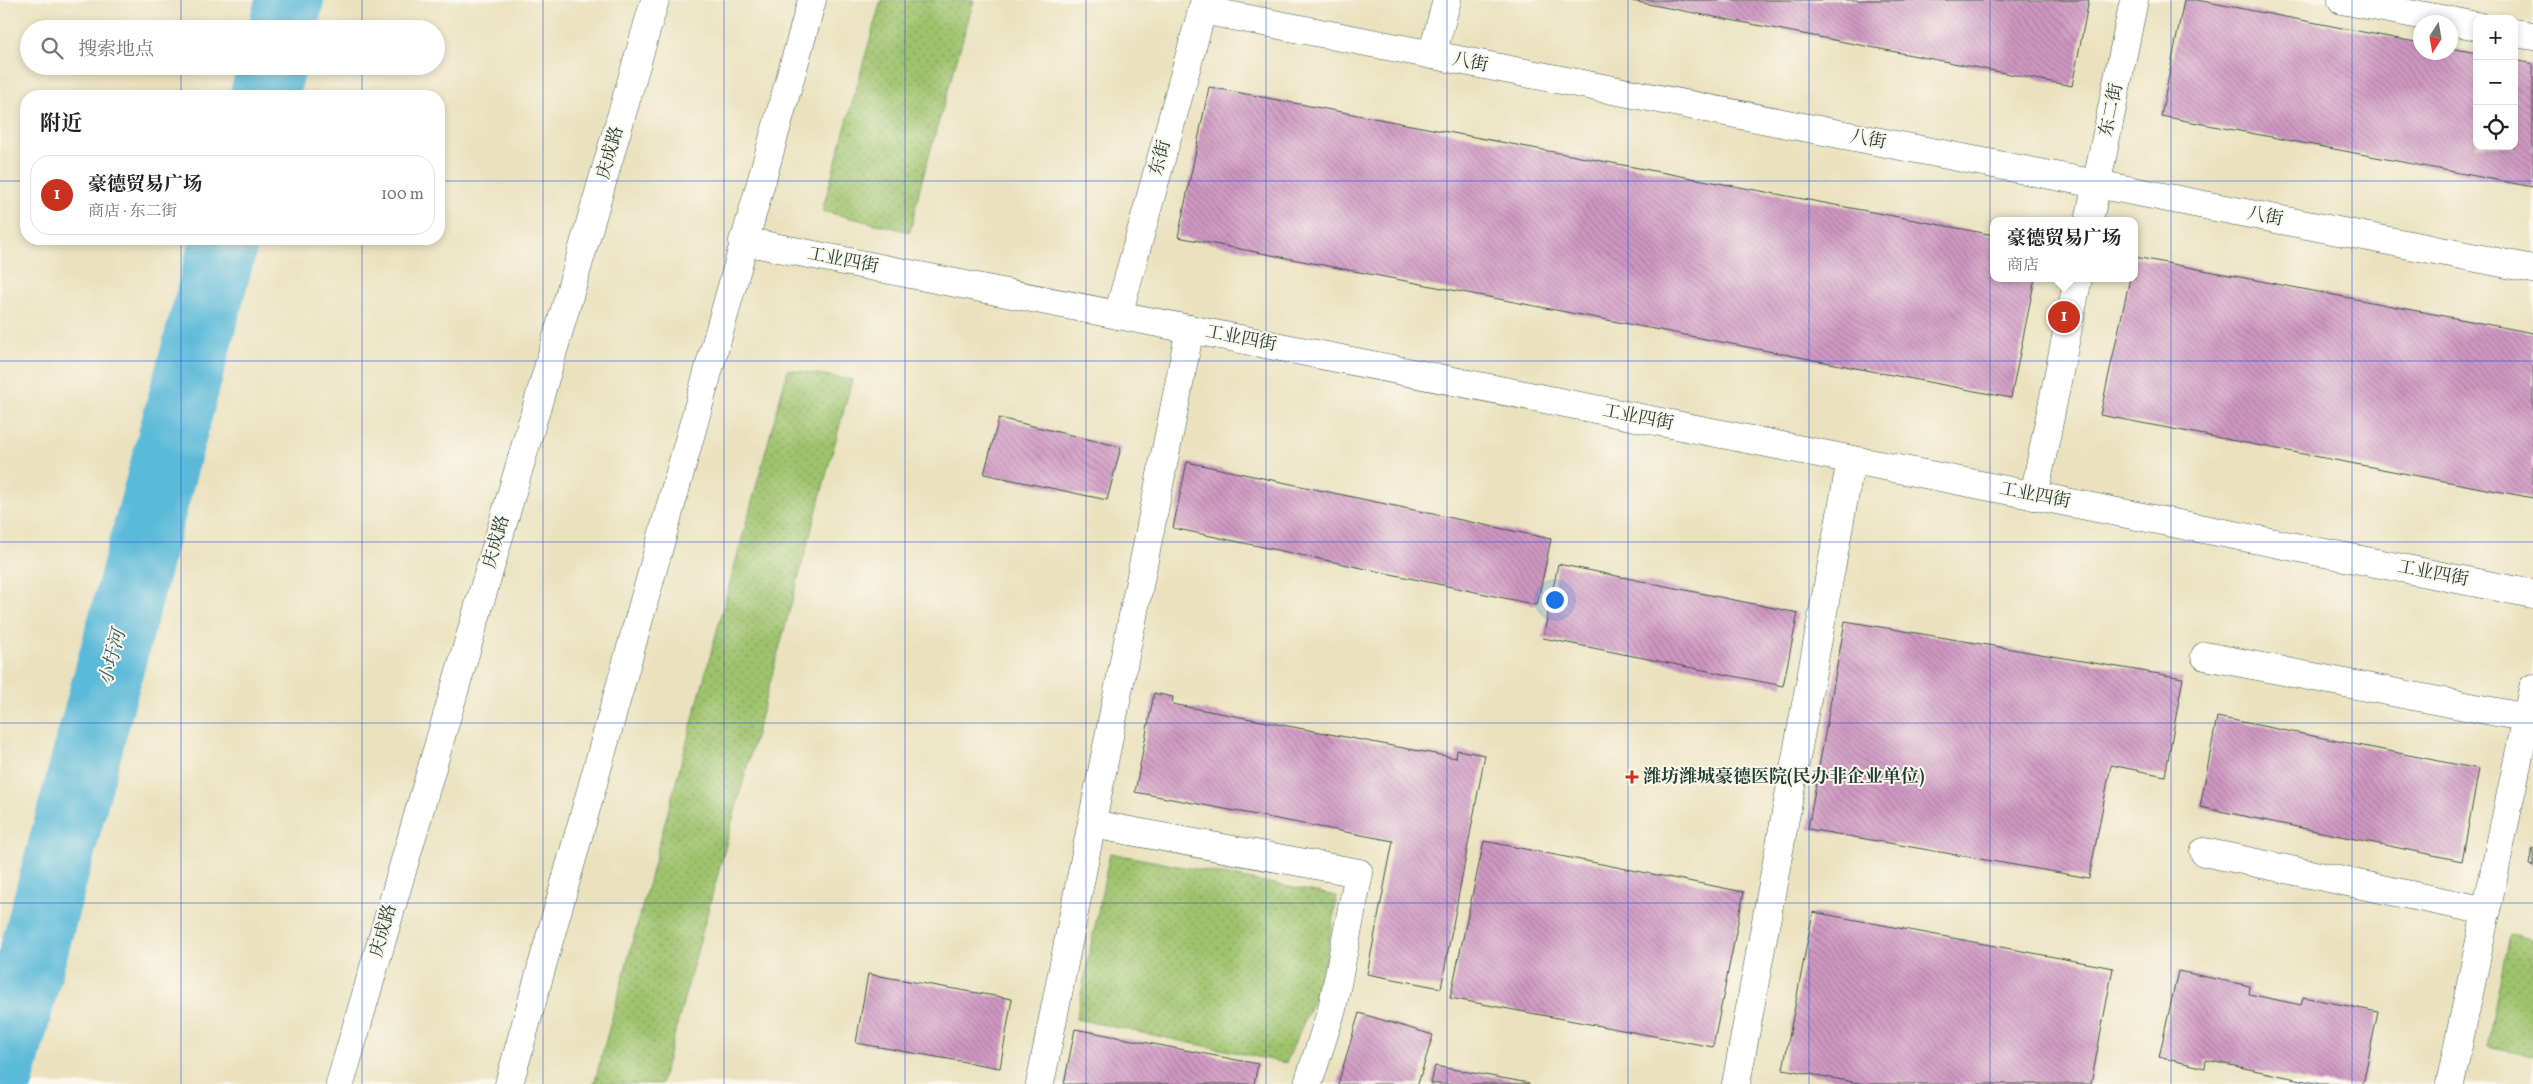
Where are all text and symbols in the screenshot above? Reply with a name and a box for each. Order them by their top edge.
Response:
north arrow [2413,15,2458,60]
map controls [2473,15,2518,150]
button: + [2473,15,2518,60]
search box [20,20,445,75]
icon: search [38,34,66,62]
text: 搜索地点 [78,37,154,63]
street label: 八街 [1450,47,1490,79]
button: − [2473,60,2518,105]
street label: 东二街 [2094,81,2130,139]
button: locate [2473,105,2518,150]
text: 附近 [40,110,82,139]
street label: 庆成路 [592,124,630,182]
street label: 八街 [1848,124,1888,156]
street label: 东街 [1144,137,1178,179]
text: 豪德贸易广场 [88,172,202,198]
text: 1 [54,184,60,206]
text: 100 m [381,184,424,206]
text: 商店 · 东二街 [88,201,178,223]
street label: 八街 [2245,201,2285,233]
popup [1990,217,2138,282]
text: 豪德贸易广场 [2007,226,2121,252]
street label: 工业四街 [805,242,881,280]
text: 商店 [2007,255,2039,277]
pin: 1 [2048,298,2080,336]
street label: 工业四街 [1203,320,1279,358]
street label: 工业四街 [1600,399,1676,437]
street label: 工业四街 [1997,477,2073,515]
street label: 庆成路 [478,513,516,571]
street label: 工业四街 [2395,555,2471,593]
your location [1542,587,1568,613]
water label: 小圩河 [93,624,134,689]
place label: 潍坊潍城豪德医院(民办非企业单位) [1643,765,1925,790]
marker: 潍坊潍城豪德医院(民办非企业单位) [1625,770,1639,784]
street label: 庆成路 [365,902,403,960]

